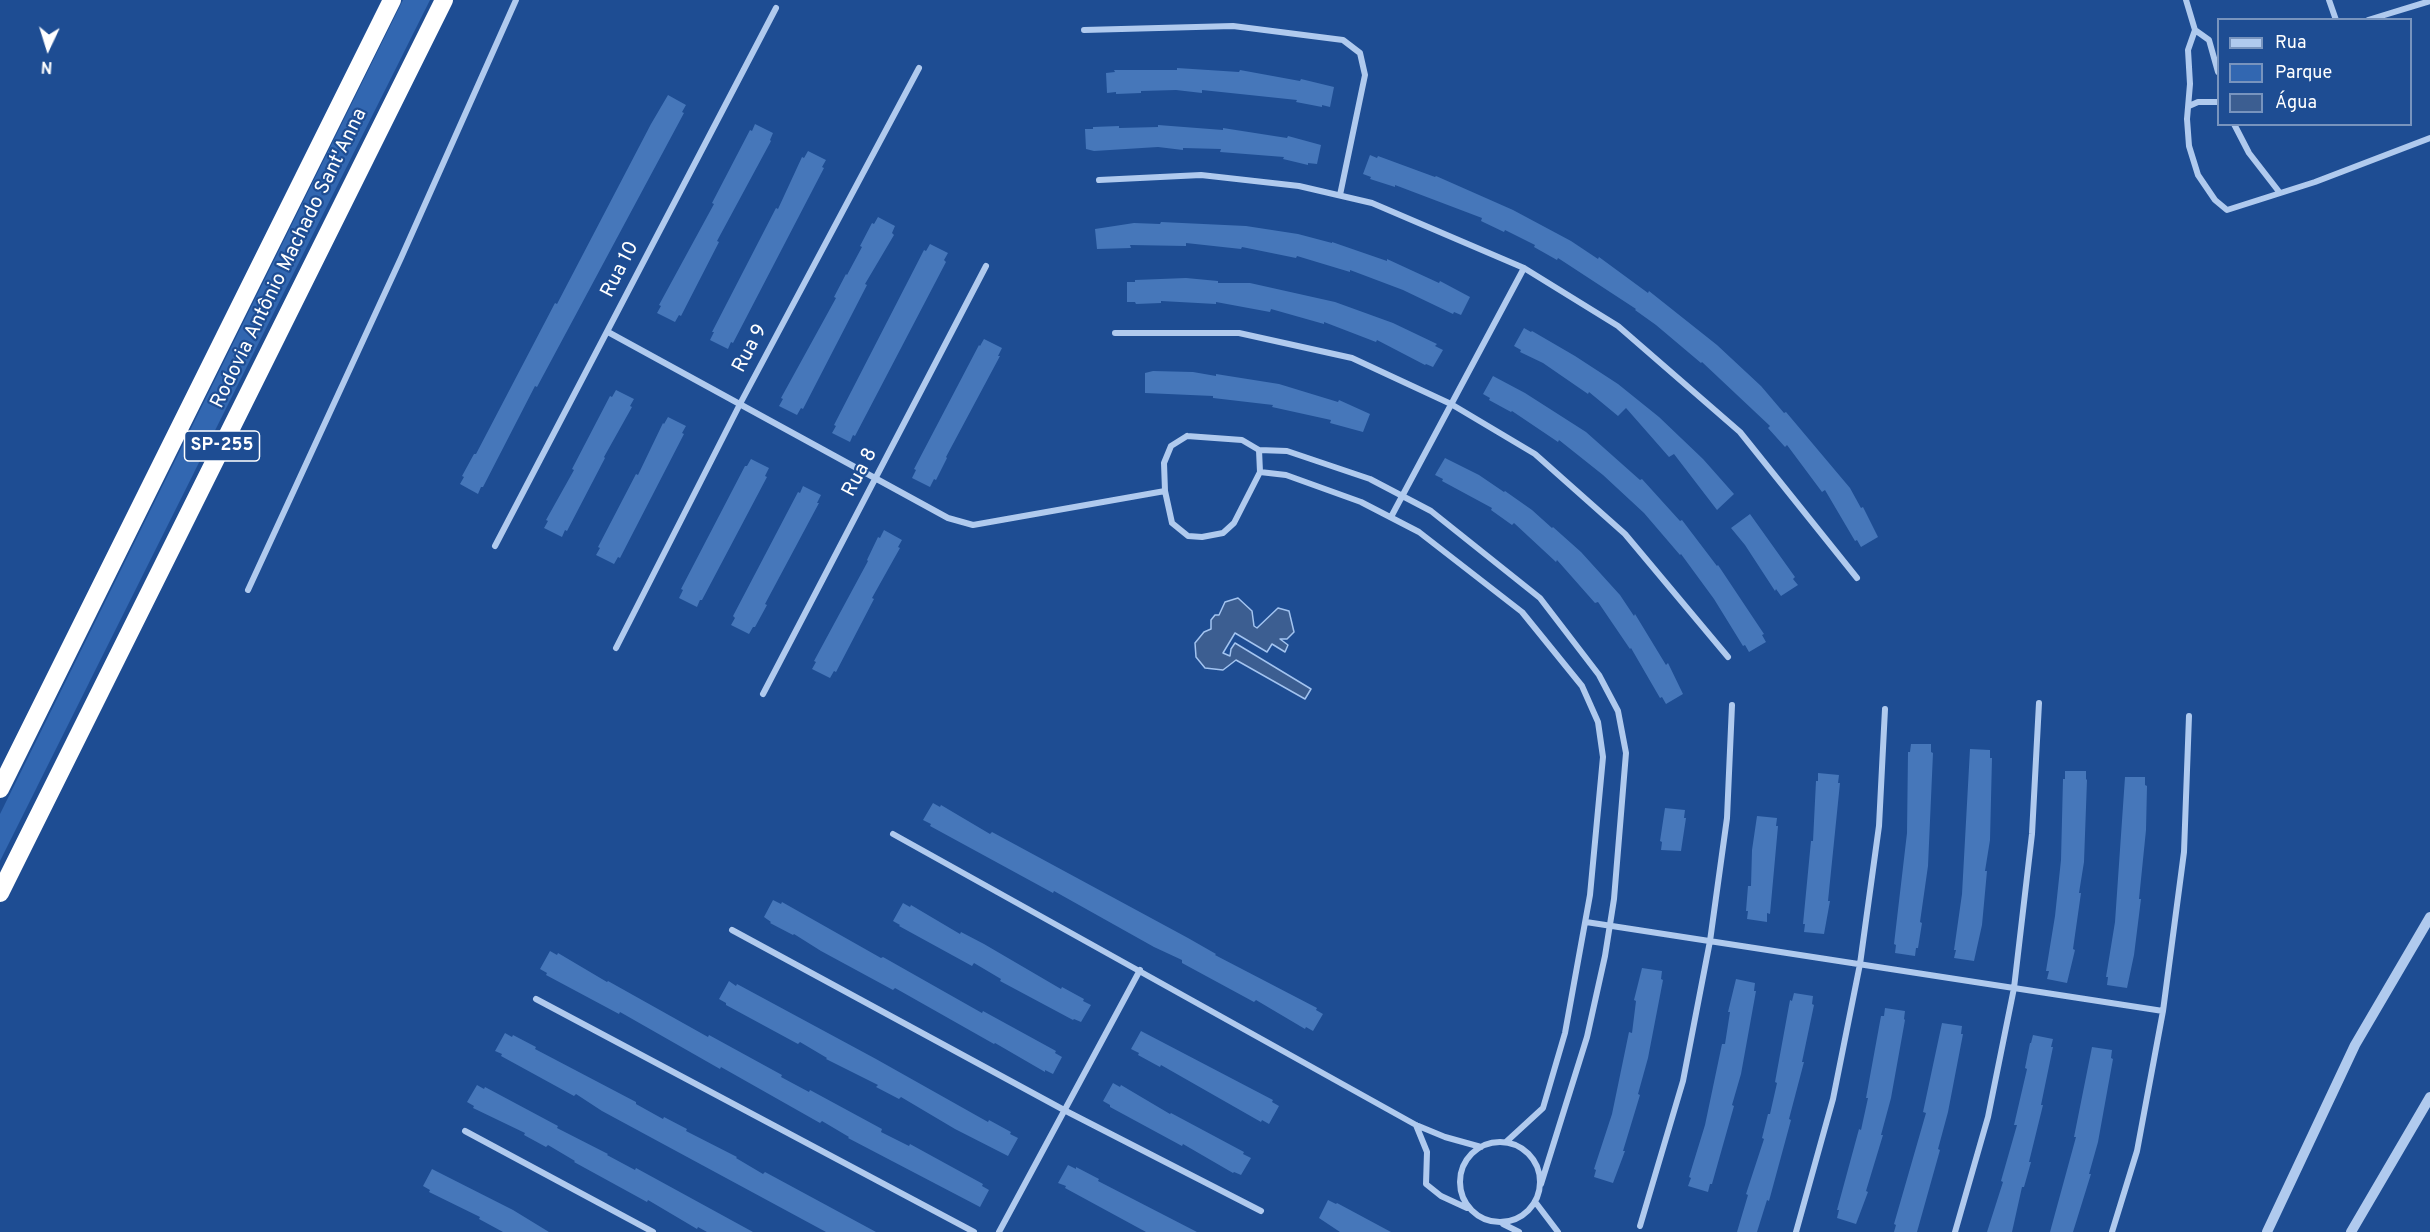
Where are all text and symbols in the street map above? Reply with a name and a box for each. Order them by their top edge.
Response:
north arrow [18,18,78,78]
legend [2217,18,2412,126]
text: Rua [2275,32,2306,55]
text: N [40,56,53,76]
text: Parque [2275,62,2332,85]
text: Água [2275,92,2317,115]
street label: Rodovia Antônio Machado Sant'Anna [207,105,373,413]
street label: Rua 10 [597,238,645,302]
street label: Rua 9 [728,321,774,377]
road number: SP-255 [184,431,260,461]
street label: Rua 8 [838,444,884,502]

